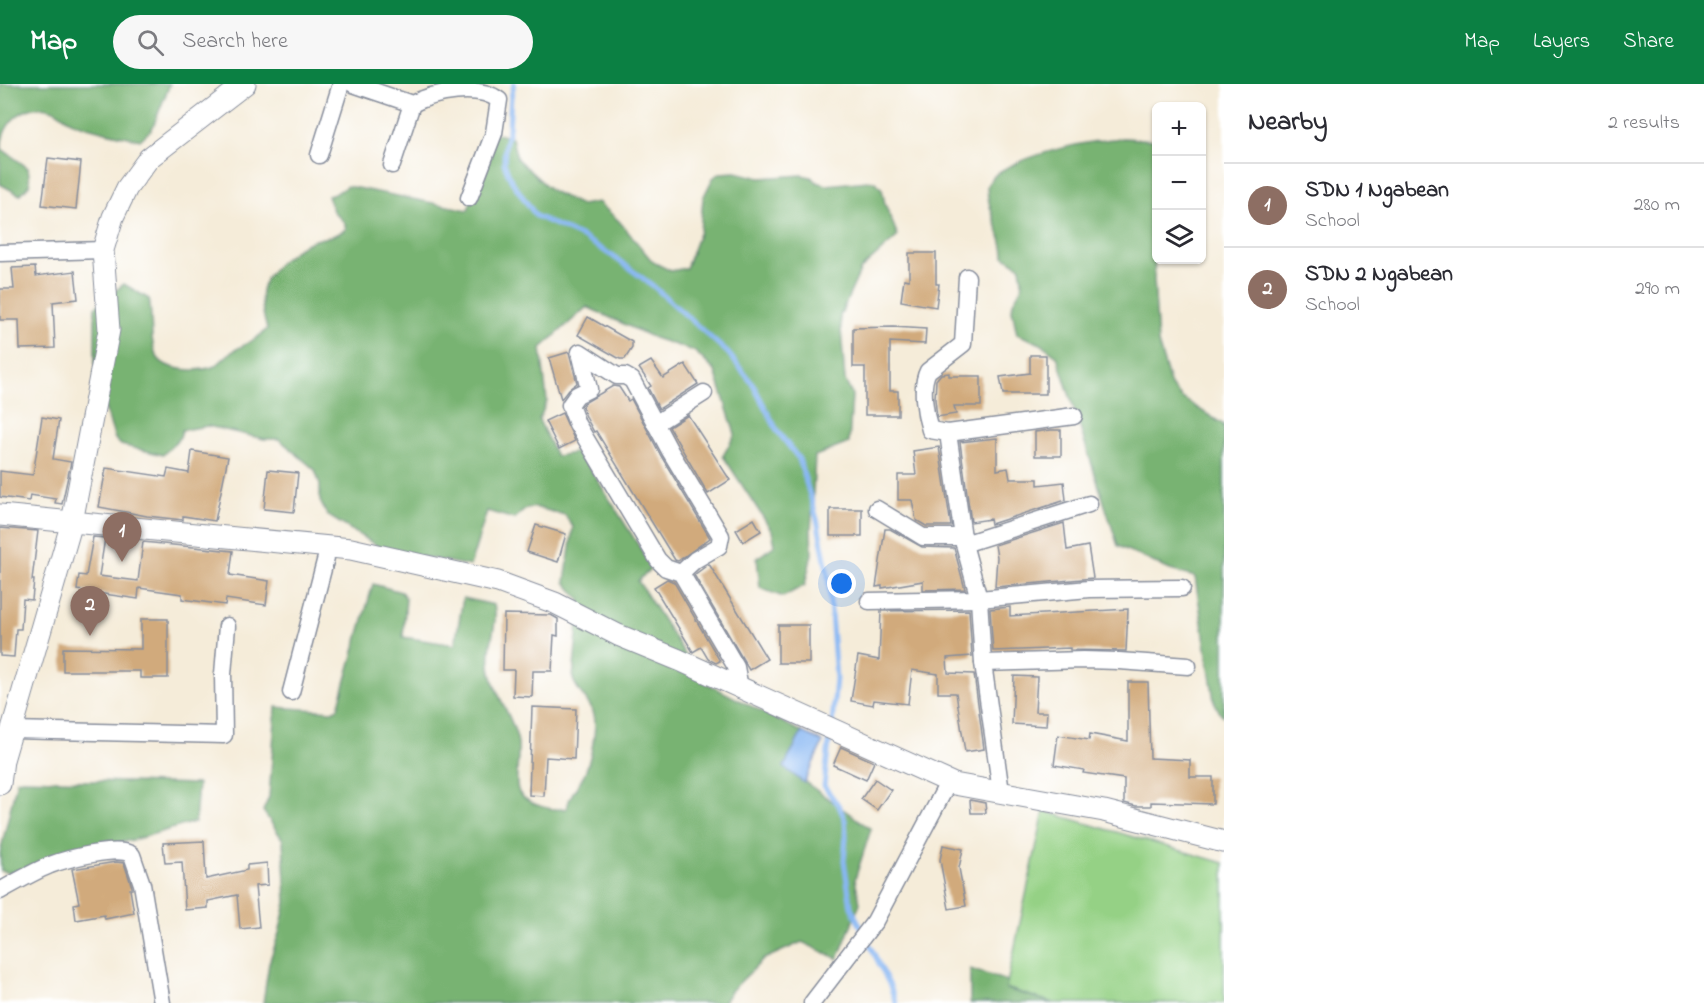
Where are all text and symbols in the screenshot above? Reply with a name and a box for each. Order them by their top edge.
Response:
search box [113,15,533,69]
text: Map [30,22,77,63]
icon: search [134,26,167,59]
text: Search here [182,26,288,58]
text: Map [1464,27,1500,57]
text: Layers [1533,27,1590,57]
text: Share [1623,27,1674,57]
map controls [1152,102,1206,264]
button: + [1152,102,1206,156]
text: Nearby [1248,104,1327,142]
text: 2 results [1608,109,1680,138]
button: − [1152,156,1206,210]
text: SDN 1 Ngabean [1305,175,1449,207]
text: 1 [1264,191,1271,220]
text: 280 m [1633,191,1680,220]
text: School [1305,207,1360,236]
button: layers [1152,210,1206,264]
text: SDN 2 Ngabean [1305,259,1453,291]
text: 2 [1263,275,1272,304]
text: 290 m [1635,275,1680,304]
text: School [1305,291,1360,320]
pin: 1 [102,512,142,562]
your location [827,569,856,598]
pin: 2 [70,586,110,636]

